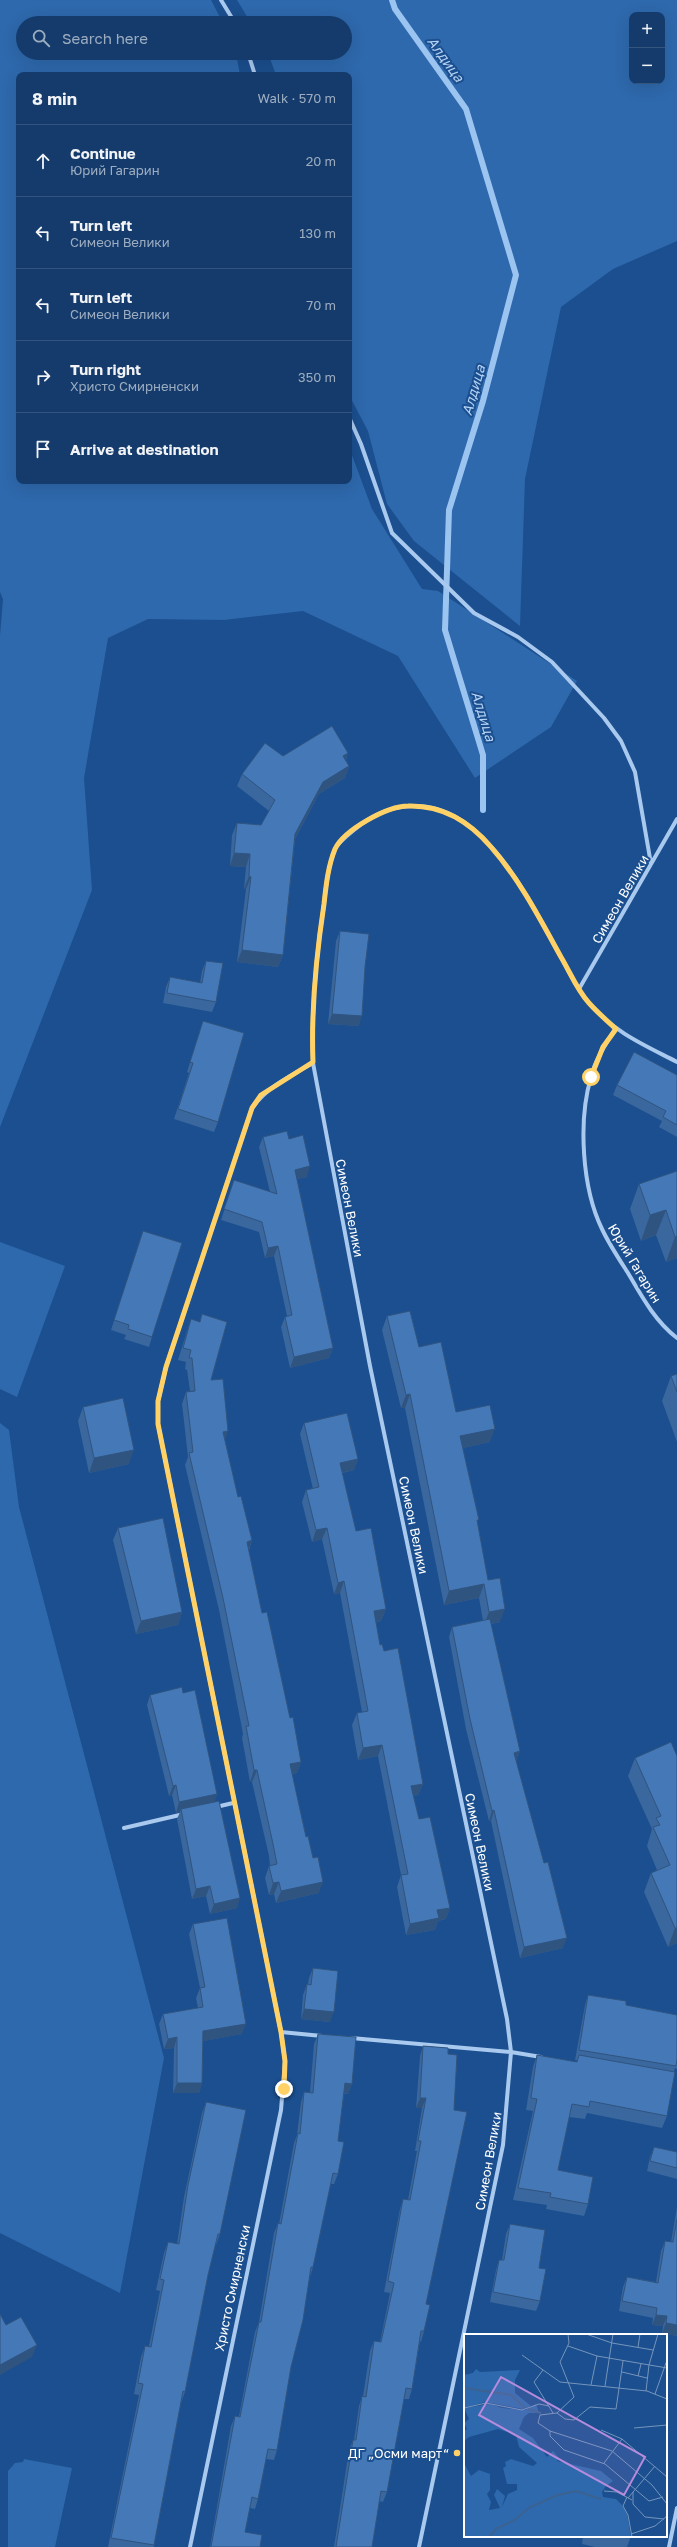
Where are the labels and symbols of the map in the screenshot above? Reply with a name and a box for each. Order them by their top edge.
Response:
water label: Алдица [424,33,469,86]
water label: Алдица [458,362,489,417]
water label: Алдица [468,689,500,744]
street label: Симеон Велики [588,852,652,946]
route start [582,1068,600,1086]
street label: Симеон Велики [333,1158,367,1258]
street label: Юрий Гагарин [605,1220,665,1306]
street label: Симеон Велики [396,1475,432,1575]
street label: Симеон Велики [462,1792,498,1892]
route end [275,2080,293,2098]
street label: Симеон Велики [471,2111,505,2211]
street label: Христо Смирненски [211,2223,253,2353]
inset map [464,2334,667,2537]
place label: ДГ „Осми март“ [348,2445,449,2461]
marker: ДГ „Осми март“ [452,2448,462,2458]

